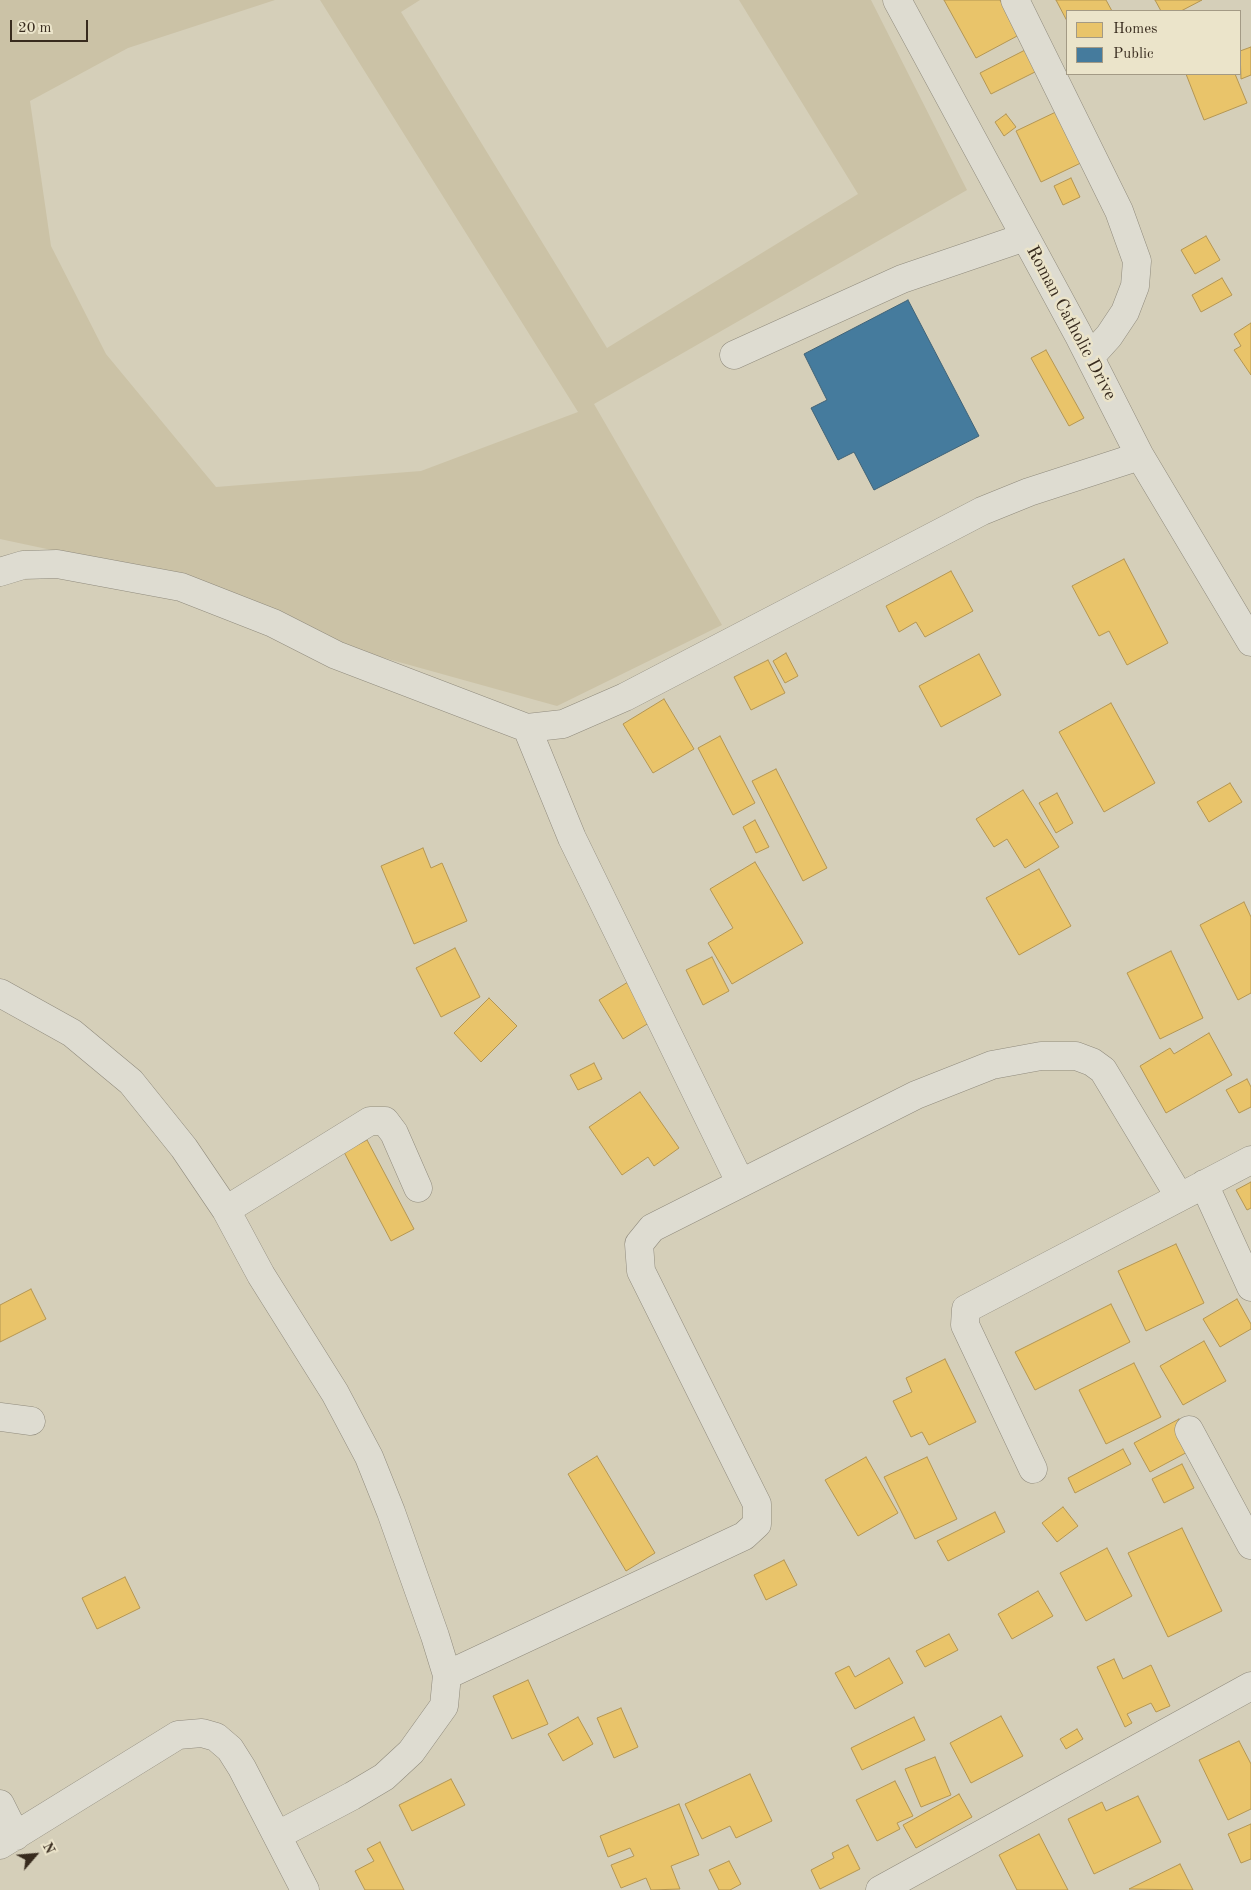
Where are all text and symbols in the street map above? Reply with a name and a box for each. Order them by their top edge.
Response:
scale bar [12,10,90,42]
legend [1066,10,1241,75]
text: 20 m [18,21,52,36]
text: Homes [1113,22,1158,37]
text: Public [1113,47,1154,62]
street label: Roman Catholic Drive [1021,242,1121,404]
north arrow [10,1830,60,1880]
text: N [40,1840,57,1856]

